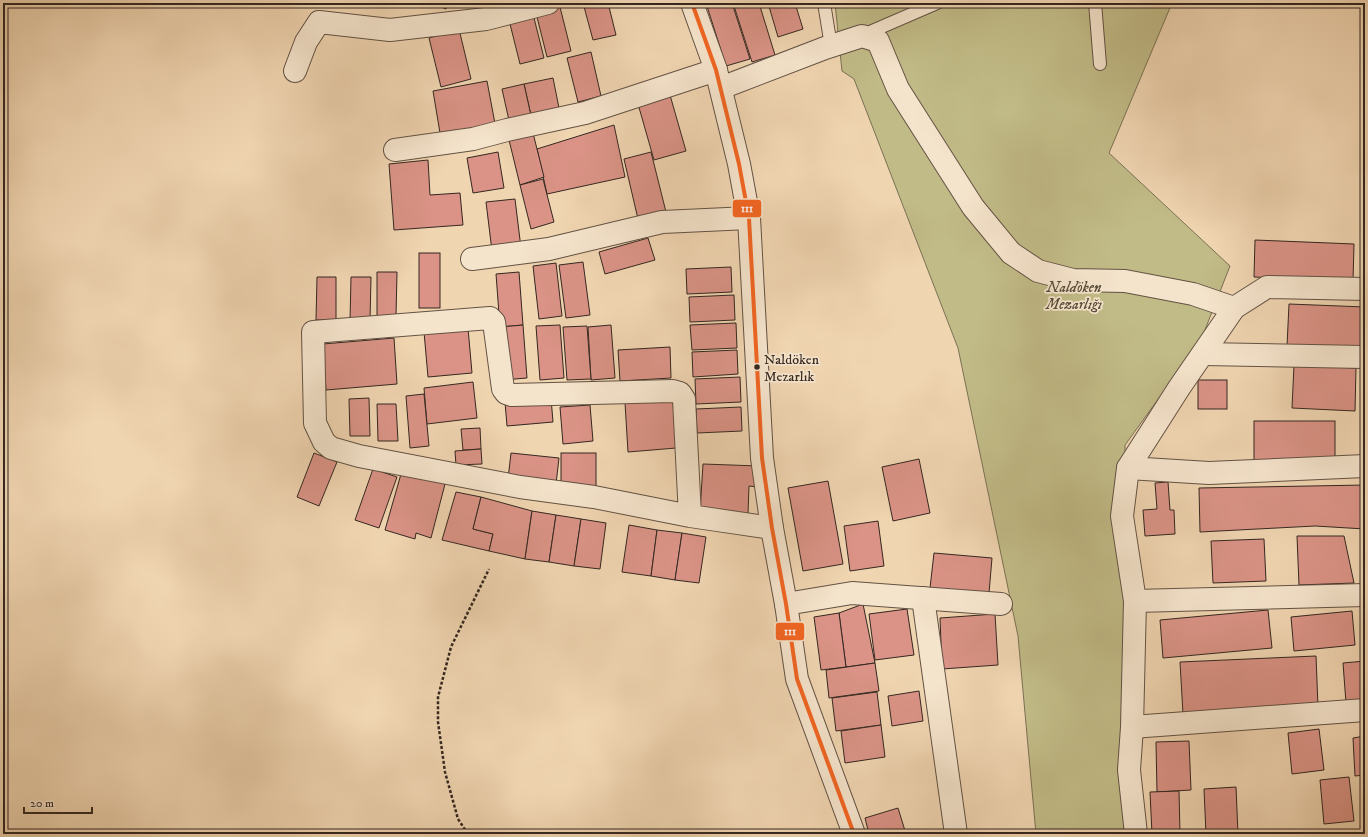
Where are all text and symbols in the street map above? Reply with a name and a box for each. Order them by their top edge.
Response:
line badge: 111 [732,199,762,218]
text: 111 [741,202,753,216]
park label: Naldöken Mezarlığı [1045,278,1102,314]
place label: Naldöken Mezarlık [764,351,820,386]
marker: Naldöken Mezarlık [752,362,762,372]
line badge: 111 [775,622,805,641]
text: 111 [784,625,796,639]
scale bar [24,789,92,815]
text: 20 m [30,796,54,811]

